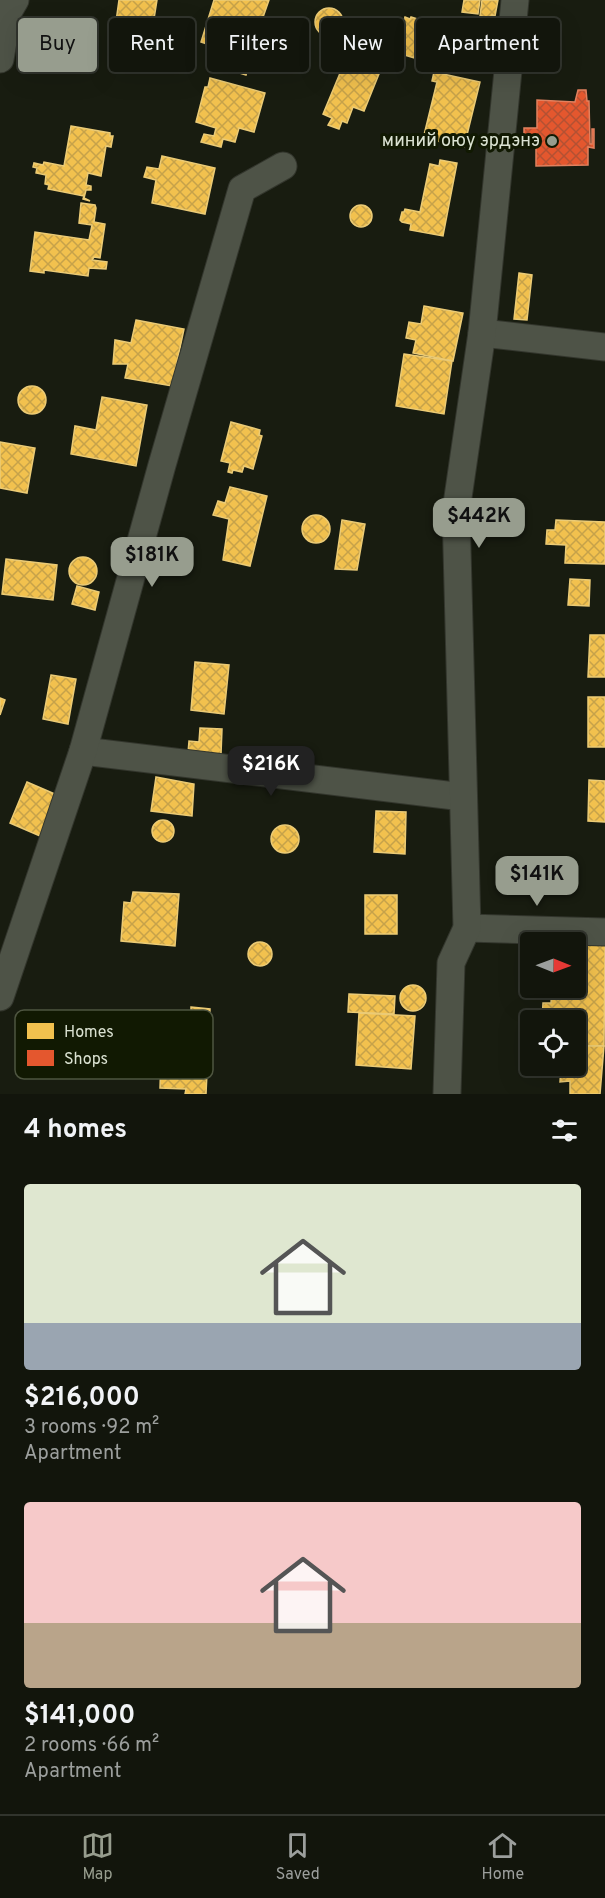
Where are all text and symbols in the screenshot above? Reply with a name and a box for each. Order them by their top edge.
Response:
chip: Buy [18,18,97,72]
chip: Rent [109,18,195,72]
chip: Filters [207,18,309,72]
chip: New [321,18,404,72]
chip: Apartment [416,18,560,72]
place label: миний оюу эрдэнэ [382,130,540,153]
marker: миний оюу эрдэнэ [545,134,559,148]
pin: $442K [437,498,521,549]
text: $442K [447,504,511,530]
pin: $181K [110,537,194,588]
text: $181K [125,543,179,569]
pin: $216K [229,746,313,797]
text: $216K [242,752,300,778]
pin: $141K [495,856,579,907]
text: $141K [509,862,565,888]
north arrow [520,932,586,998]
map controls [520,932,586,1076]
legend [15,1010,213,1079]
button: locate [520,1010,586,1076]
text: Homes [64,1023,114,1043]
text: Shops [64,1050,108,1070]
text: 4 homes [24,1114,127,1147]
icon: filters [548,1114,581,1147]
icon: home [249,1223,357,1331]
text: $216,000 [24,1382,140,1415]
text: 3 rooms · 92 m² [24,1415,159,1441]
text: Apartment [24,1441,122,1467]
icon: home [249,1541,357,1649]
text: $141,000 [24,1700,135,1733]
text: 2 rooms · 66 m² [24,1733,159,1759]
text: Apartment [24,1759,122,1785]
tab: Map [81,1829,114,1885]
tab: Saved [276,1829,320,1885]
tab: Home [482,1829,524,1885]

